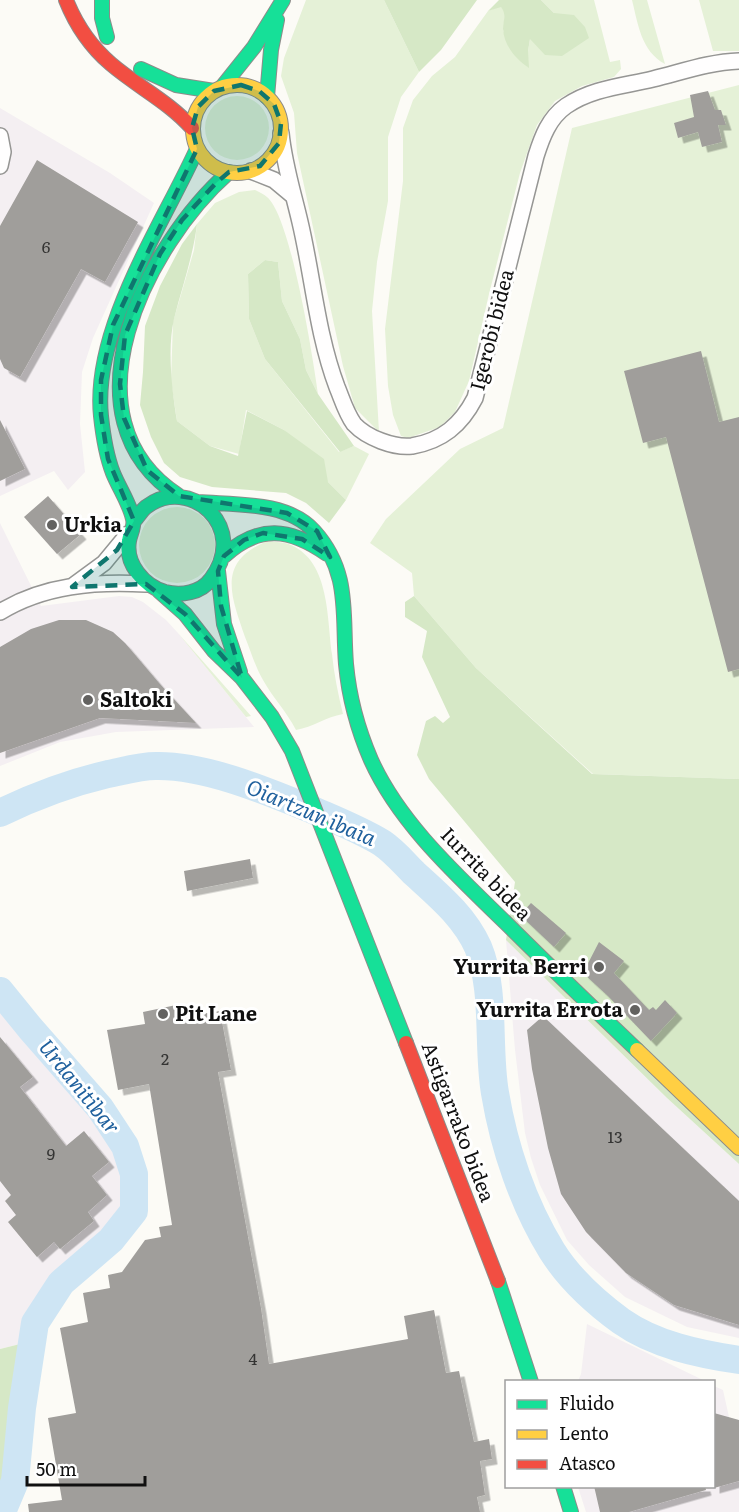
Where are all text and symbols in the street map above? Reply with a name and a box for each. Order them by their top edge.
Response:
house number: 6 [42,234,51,258]
street label: Igerobi bidea [460,265,520,393]
place label: Urkia [64,508,122,538]
marker: Urkia [45,518,59,532]
place label: Saltoki [100,683,172,713]
marker: Saltoki [81,693,95,707]
water label: Oiartzun ibaia [243,770,381,852]
street label: Iurrita bidea [435,819,540,926]
place label: Yurrita Berri [453,950,587,980]
marker: Yurrita Berri [592,960,606,974]
place label: Yurrita Errota [476,993,623,1023]
place label: Pit Lane [175,997,257,1027]
marker: Yurrita Errota [628,1003,642,1017]
marker: Pit Lane [156,1007,170,1021]
water label: Urdanitibar [33,1031,129,1140]
street label: Astigarrako bidea [416,1037,504,1206]
house number: 2 [161,1046,169,1070]
house number: 13 [607,1124,623,1148]
house number: 9 [47,1141,55,1165]
house number: 4 [249,1346,258,1370]
legend [505,1380,715,1488]
text: Fluido [559,1389,614,1416]
text: Lento [559,1419,609,1446]
scale bar [27,1449,146,1487]
text: Atasco [559,1449,616,1476]
text: 50 m [36,1455,77,1482]

